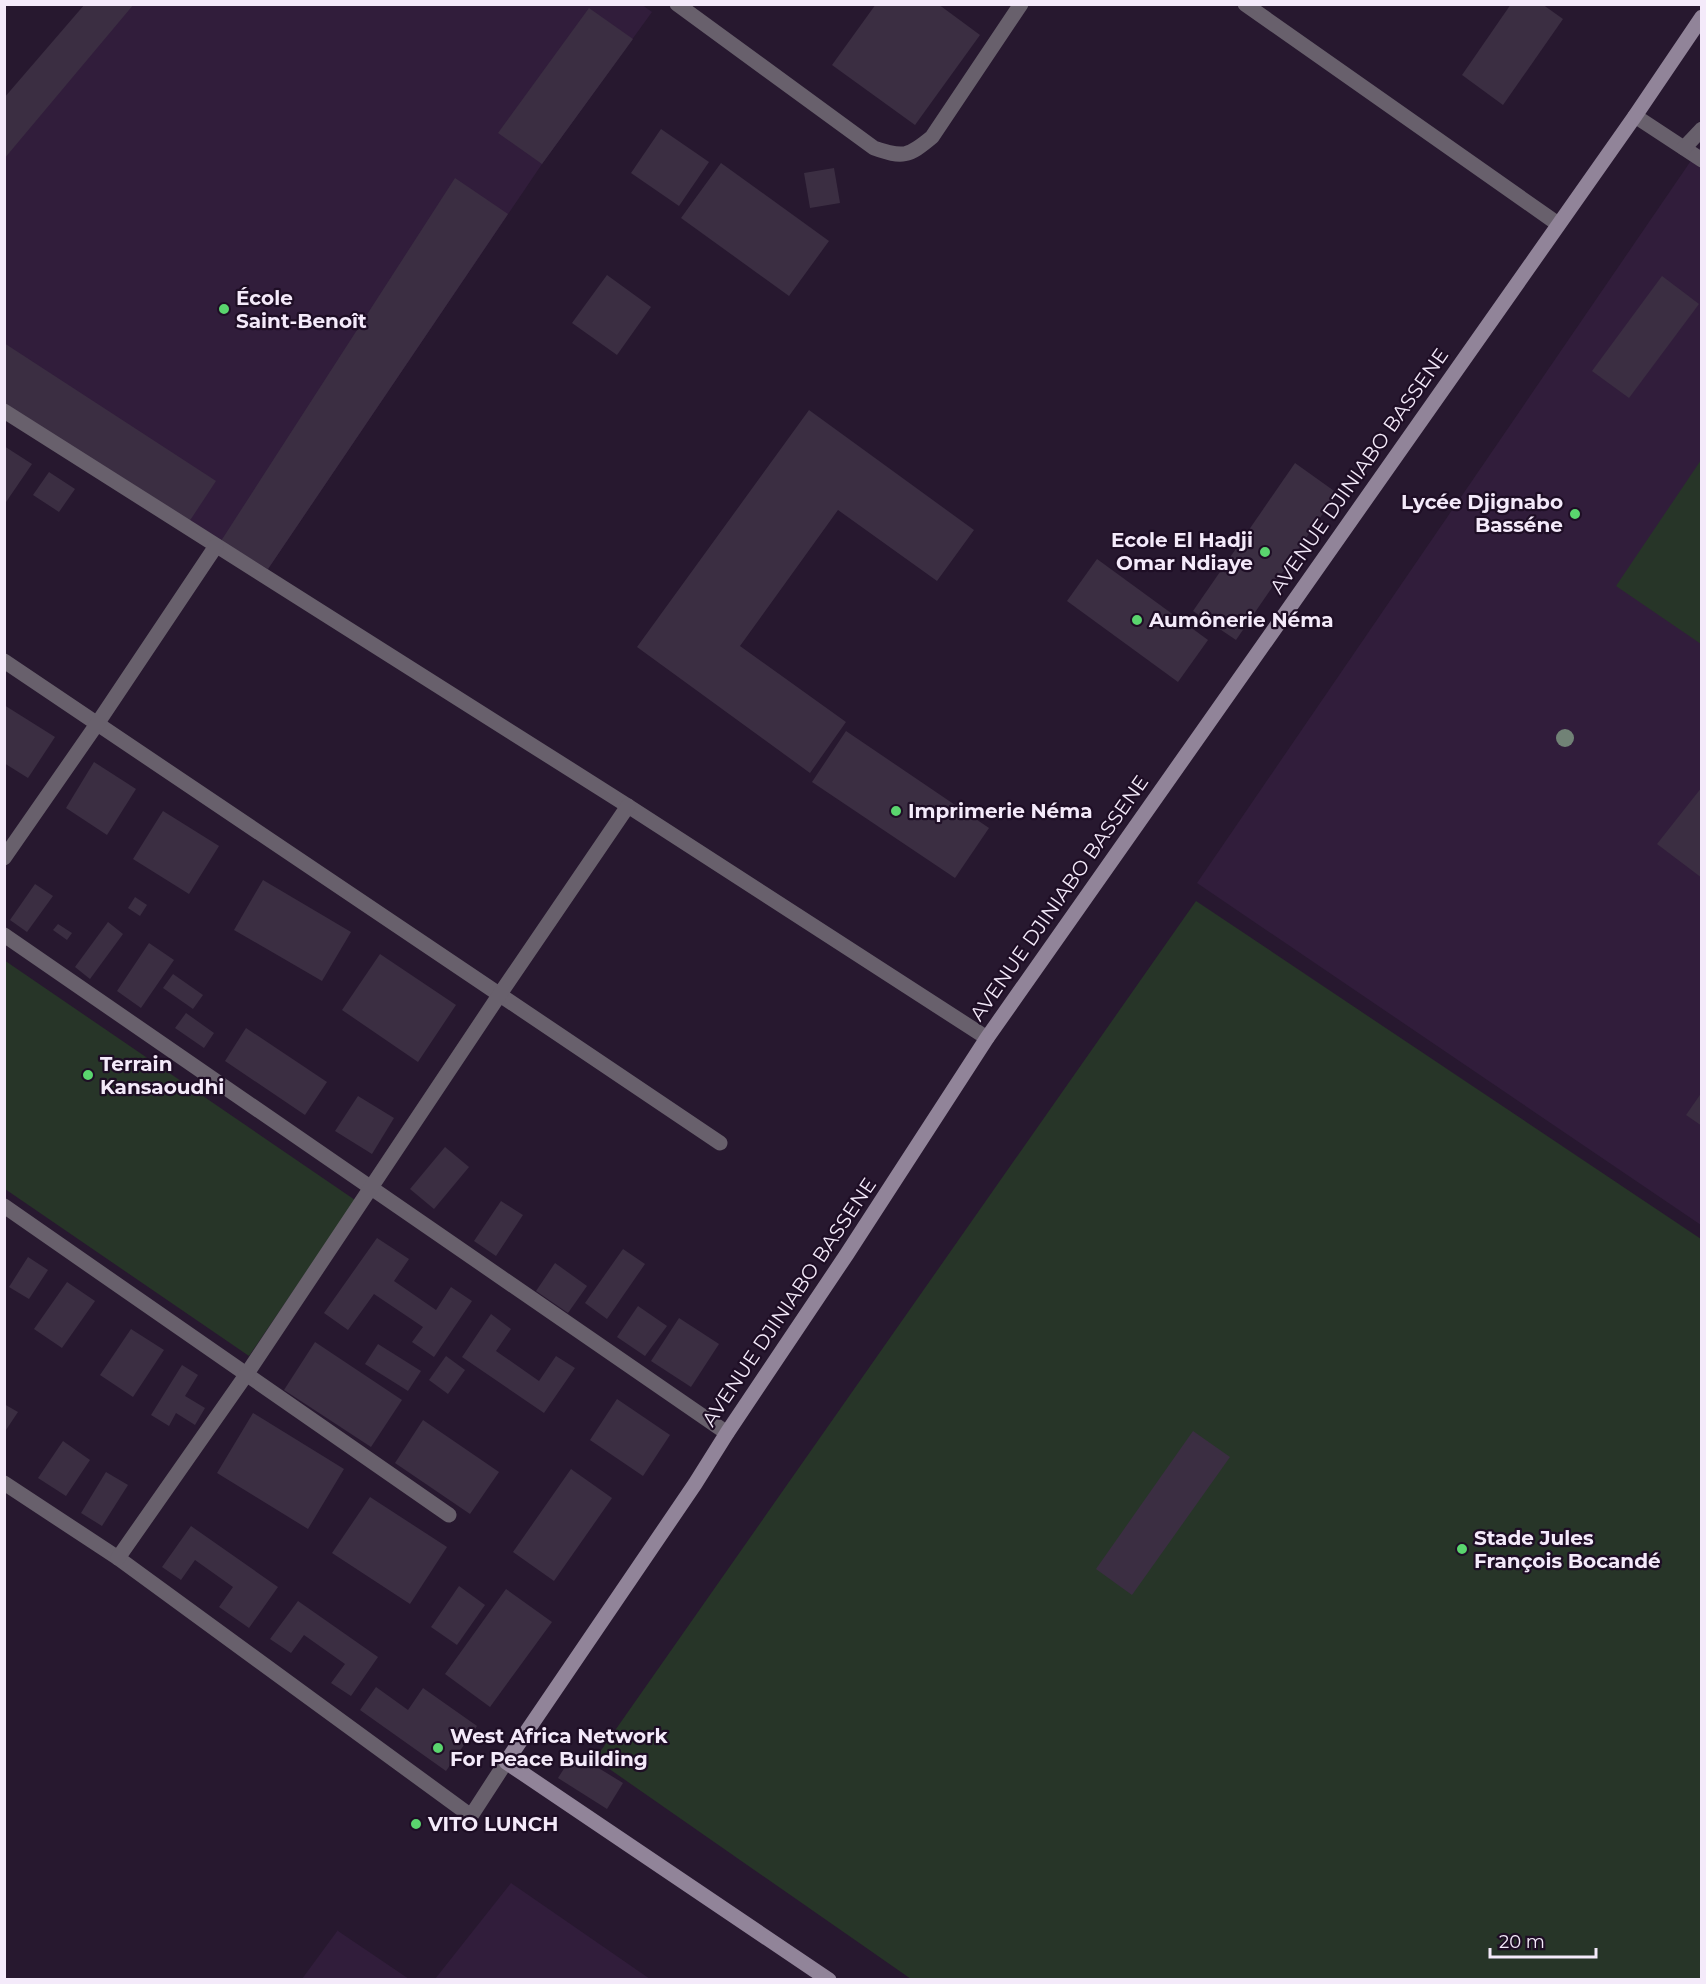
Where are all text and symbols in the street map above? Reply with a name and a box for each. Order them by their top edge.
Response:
place label: École Saint-Benoît [236,286,367,333]
marker: École Saint-Benoît [217,302,231,316]
street label: AVENUE DJINIABO BASSENE [1265,344,1453,598]
place label: Lycée Djignabo Basséne [1401,490,1563,537]
marker: Lycée Djignabo Basséne [1568,507,1582,521]
place label: Ecole El Hadji Omar Ndiaye [1111,528,1253,575]
marker: Ecole El Hadji Omar Ndiaye [1258,545,1272,559]
place label: Aumônerie Néma [1148,608,1334,632]
marker: Aumônerie Néma [1130,613,1144,627]
street label: AVENUE DJINIABO BASSENE [965,771,1153,1025]
place label: Imprimerie Néma [908,799,1093,823]
marker: Imprimerie Néma [889,804,903,818]
place label: Terrain Kansaoudhi [100,1052,224,1099]
marker: Terrain Kansaoudhi [81,1068,95,1082]
street label: AVENUE DJINIABO BASSENE [697,1173,881,1431]
place label: Stade Jules François Bocandé [1474,1526,1661,1573]
marker: Stade Jules François Bocandé [1455,1542,1469,1556]
place label: West Africa Network For Peace Building [450,1724,669,1771]
marker: West Africa Network For Peace Building [431,1741,445,1755]
place label: VITO LUNCH [427,1812,558,1836]
marker: VITO LUNCH [409,1817,423,1831]
scale bar [1490,1921,1596,1959]
text: 20 m [1499,1931,1545,1953]

